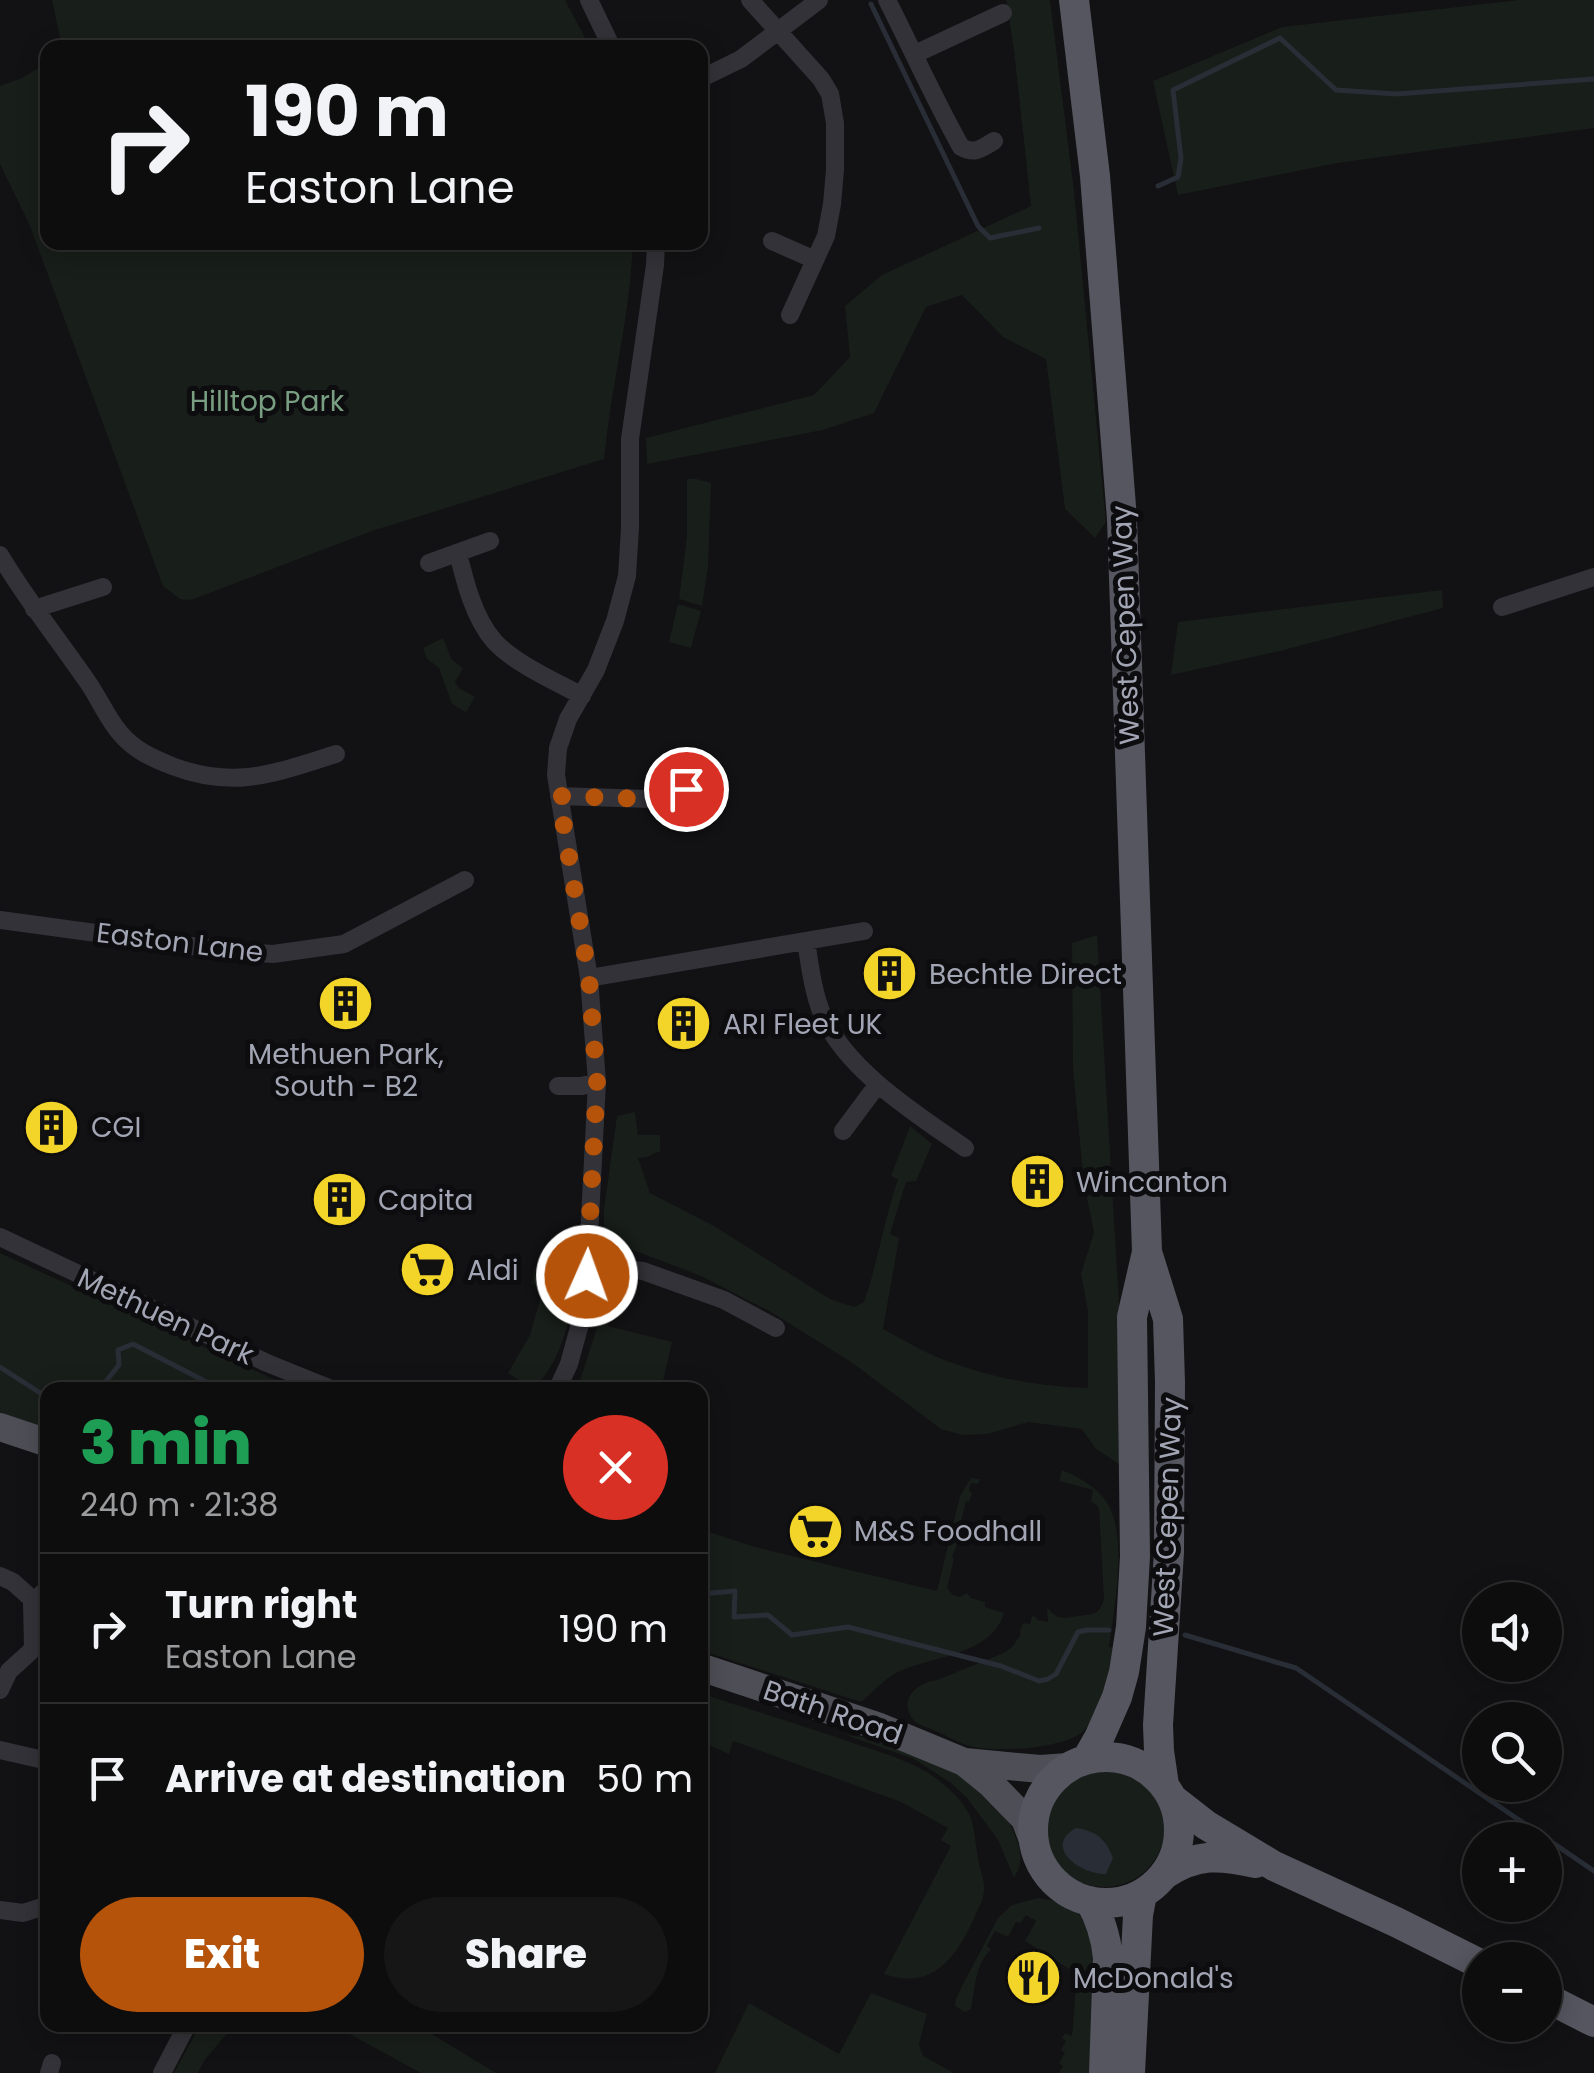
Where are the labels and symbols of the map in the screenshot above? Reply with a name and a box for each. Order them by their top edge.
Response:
park label: Hilltop Park [190,382,345,421]
street label: West Cepen Way [1102,504,1149,745]
pin [644,747,729,832]
street label: Easton Lane [94,913,266,972]
building icon: Bechtle Direct [860,944,920,1004]
place label: Bechtle Direct [929,955,1122,994]
building icon: Methuen Park, South - B2 [316,973,376,1033]
building icon: ARI Fleet UK [654,994,714,1054]
place label: ARI Fleet UK [723,1005,883,1044]
place label: Methuen Park, South - B2 [248,1035,444,1106]
building icon: CGI [22,1097,82,1157]
place label: CGI [91,1108,141,1147]
building icon: Wincanton [1007,1152,1067,1212]
place label: Wincanton [1076,1163,1228,1202]
building icon: Capita [309,1170,369,1230]
place label: Capita [378,1181,473,1220]
position arrow [535,1224,639,1328]
supermarket icon: Aldi [398,1240,458,1300]
place label: Aldi [467,1251,519,1290]
street label: Methuen Park [71,1259,261,1375]
street label: West Cepen Way [1144,1396,1191,1637]
supermarket icon: M&S Foodhall [785,1501,845,1561]
place label: M&S Foodhall [854,1512,1042,1551]
street label: Bath Road [758,1671,907,1754]
restaurant icon: McDonald's [1004,1948,1064,2008]
place label: McDonald's [1073,1959,1234,1998]

